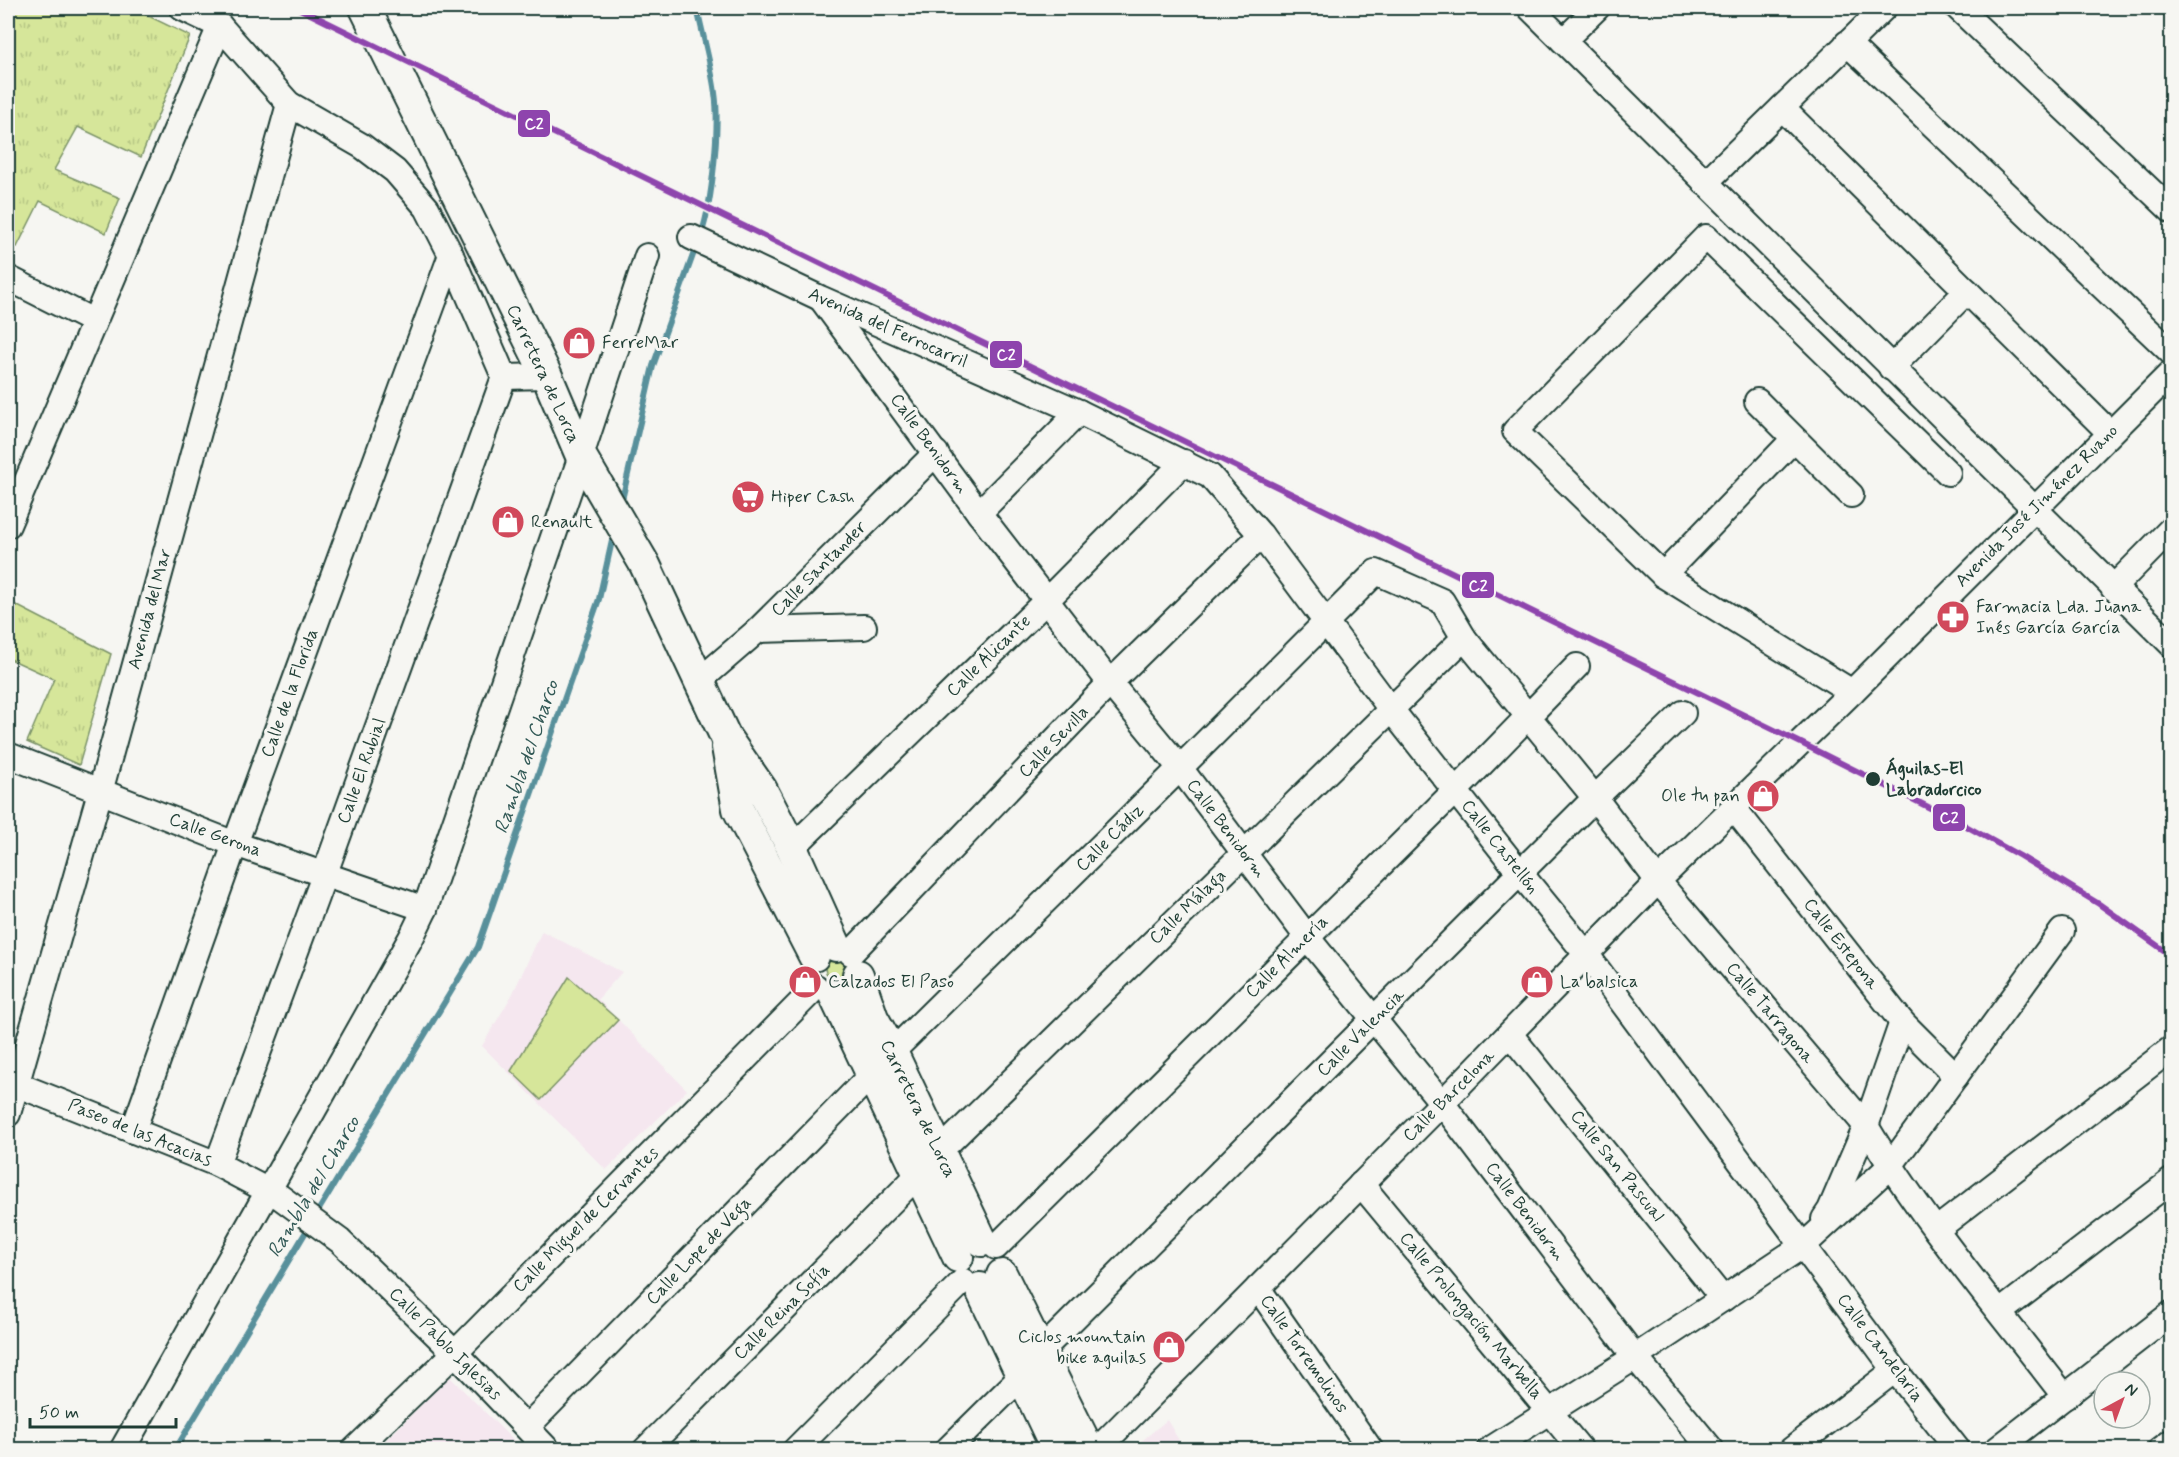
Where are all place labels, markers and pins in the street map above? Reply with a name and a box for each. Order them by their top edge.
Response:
shop icon: FerreMar [561,325,597,361]
place label: FerreMar [602,331,679,355]
supermarket icon: Hiper Cash [730,479,766,515]
place label: Hiper Cash [771,485,855,509]
shop icon: Renault [490,504,526,540]
place label: Renault [531,510,593,534]
place label: Farmacia Lda. Juana Inés García García [1976,595,2142,640]
pharmacy icon: Farmacia Lda. Juana Inés García García [1935,599,1971,635]
place label: Águilas-El Labradorcico [1886,757,1982,802]
marker: Águilas-El Labradorcico [1864,770,1882,788]
shop icon: Ole tu pan [1745,778,1781,814]
place label: Ole tu pan [1661,784,1740,808]
shop icon: Calzados El Paso [787,964,823,1000]
shop icon: La balsica [1519,964,1555,1000]
place label: Calzados El Paso [828,970,954,994]
place label: La balsica [1560,970,1638,994]
place label: Ciclos mountain bike aguilas [1018,1325,1146,1370]
shop icon: Ciclos mountain bike aguilas [1151,1329,1187,1365]

